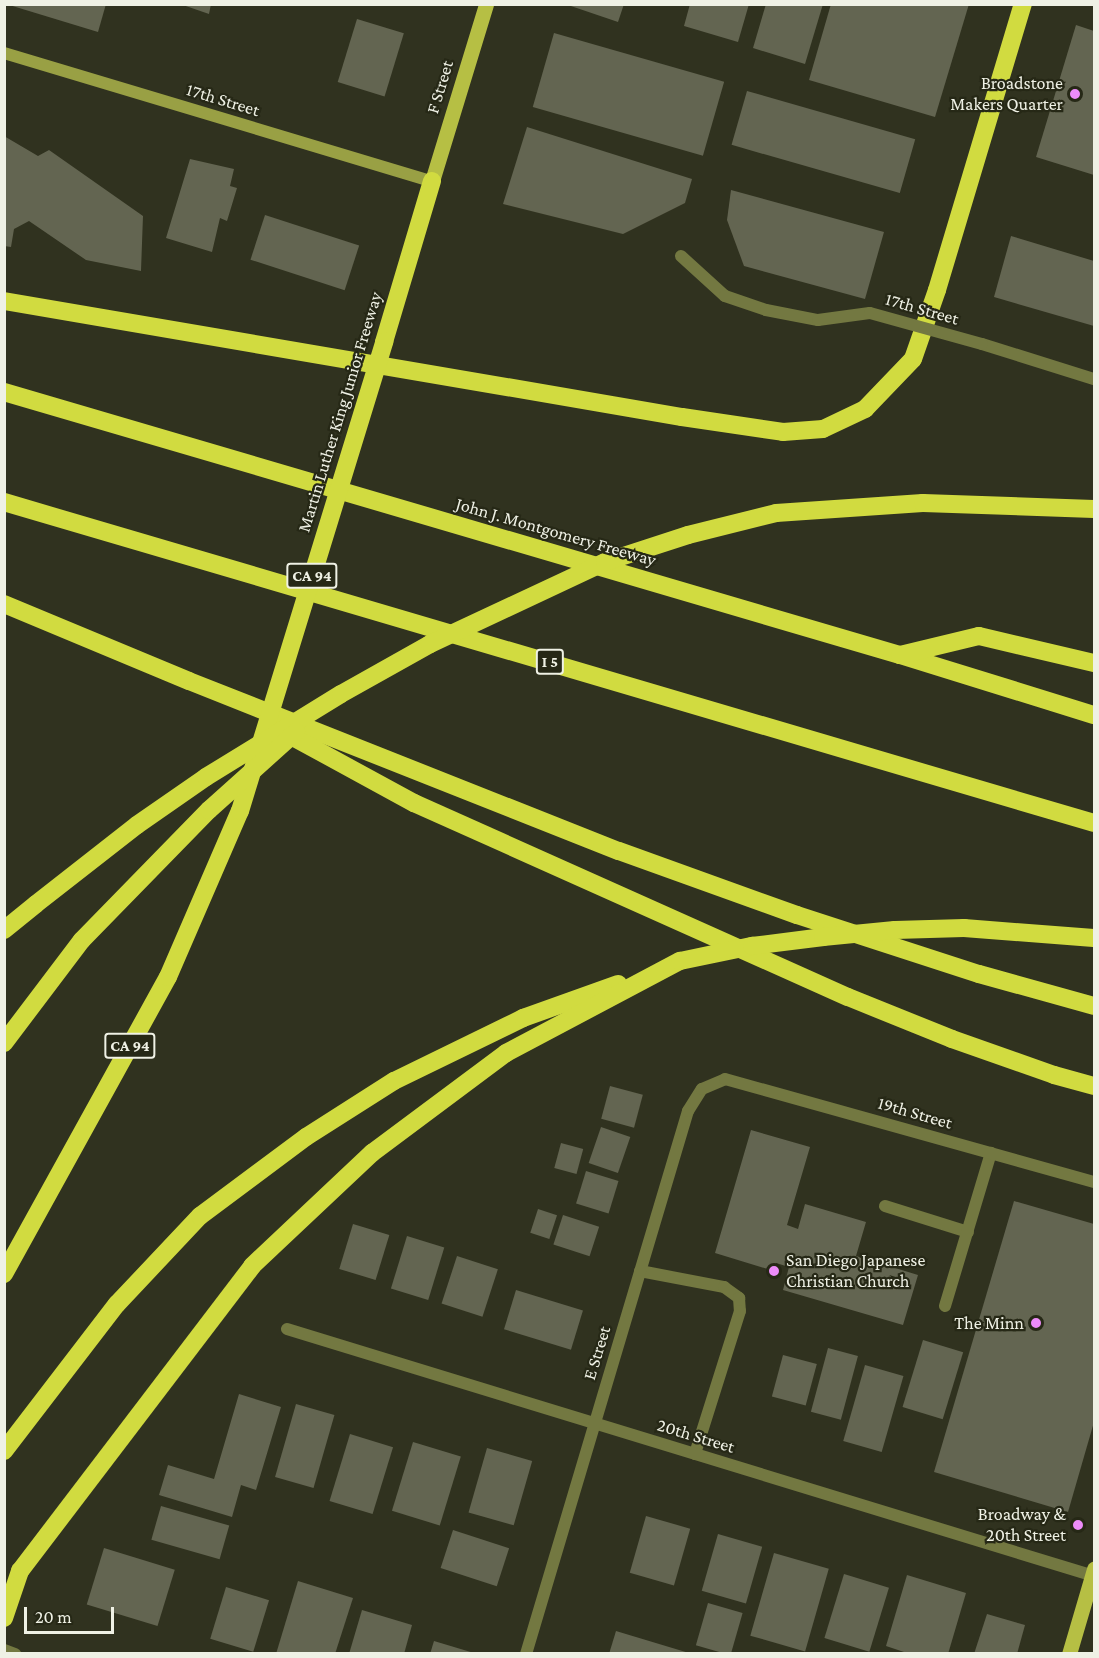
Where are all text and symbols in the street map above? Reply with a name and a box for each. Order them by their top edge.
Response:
street label: F Street [422,58,458,116]
place label: Broadstone Makers Quarter [950,73,1063,116]
street label: 17th Street [184,79,262,121]
marker: Broadstone Makers Quarter [1068,87,1082,101]
street label: 17th Street [883,288,961,330]
street label: Martin Luther King Junior Freeway [293,289,387,535]
street label: John J. Montgomery Freeway [453,493,659,571]
road number: CA 94 [285,563,339,589]
road number: I 5 [535,649,565,675]
road number: CA 94 [103,1033,157,1059]
street label: 19th Street [875,1092,955,1134]
place label: San Diego Japanese Christian Church [786,1250,925,1292]
marker: San Diego Japanese Christian Church [767,1264,781,1278]
place label: The Minn [954,1312,1024,1334]
marker: The Minn [1029,1316,1043,1330]
street label: E Street [579,1323,615,1383]
street label: 20th Street [655,1414,737,1458]
place label: Broadway & 20th Street [978,1504,1066,1546]
marker: Broadway & 20th Street [1071,1518,1085,1532]
scale bar [27,1595,117,1633]
text: 20 m [35,1607,72,1627]

